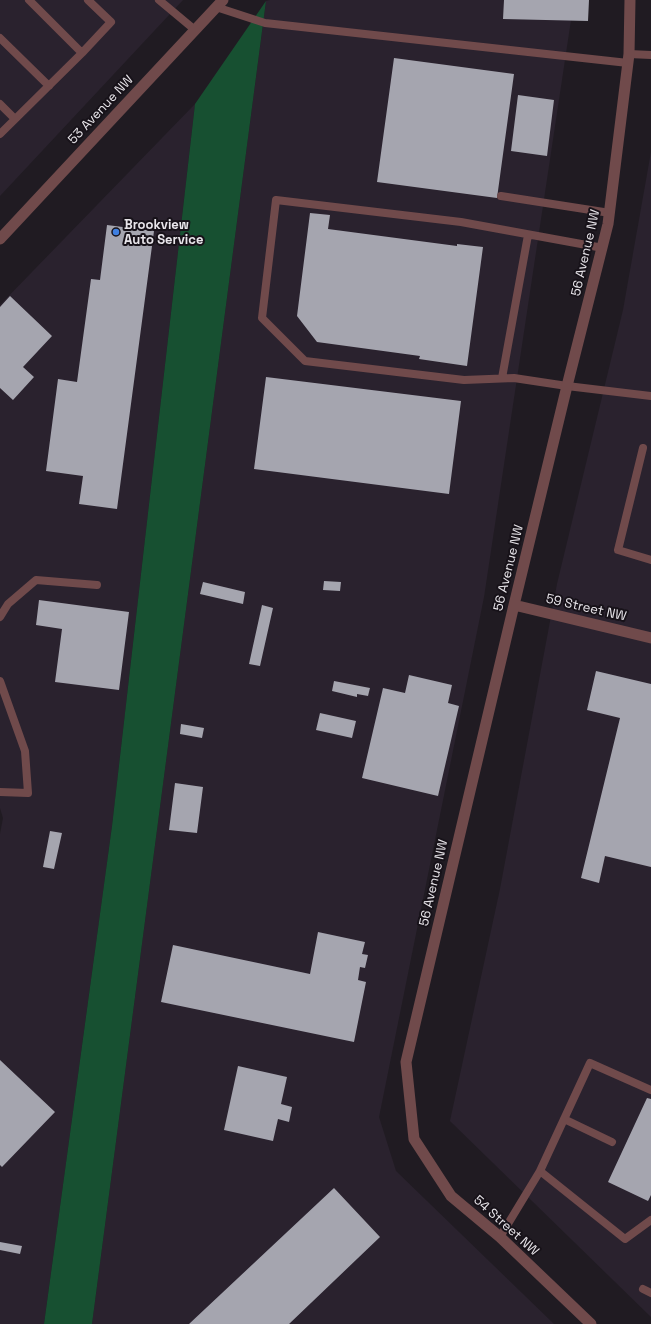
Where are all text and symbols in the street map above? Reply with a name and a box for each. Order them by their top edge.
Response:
street label: 53 Avenue NW [65,72,137,148]
street label: 56 Avenue NW [568,208,604,298]
place label: Brookview Auto Service [124,217,203,248]
marker: Brookview Auto Service [111,227,121,237]
street label: 56 Avenue NW [491,523,527,613]
street label: 59 Street NW [544,591,628,625]
street label: 56 Avenue NW [416,838,452,928]
street label: 54 Street NW [470,1193,542,1259]

